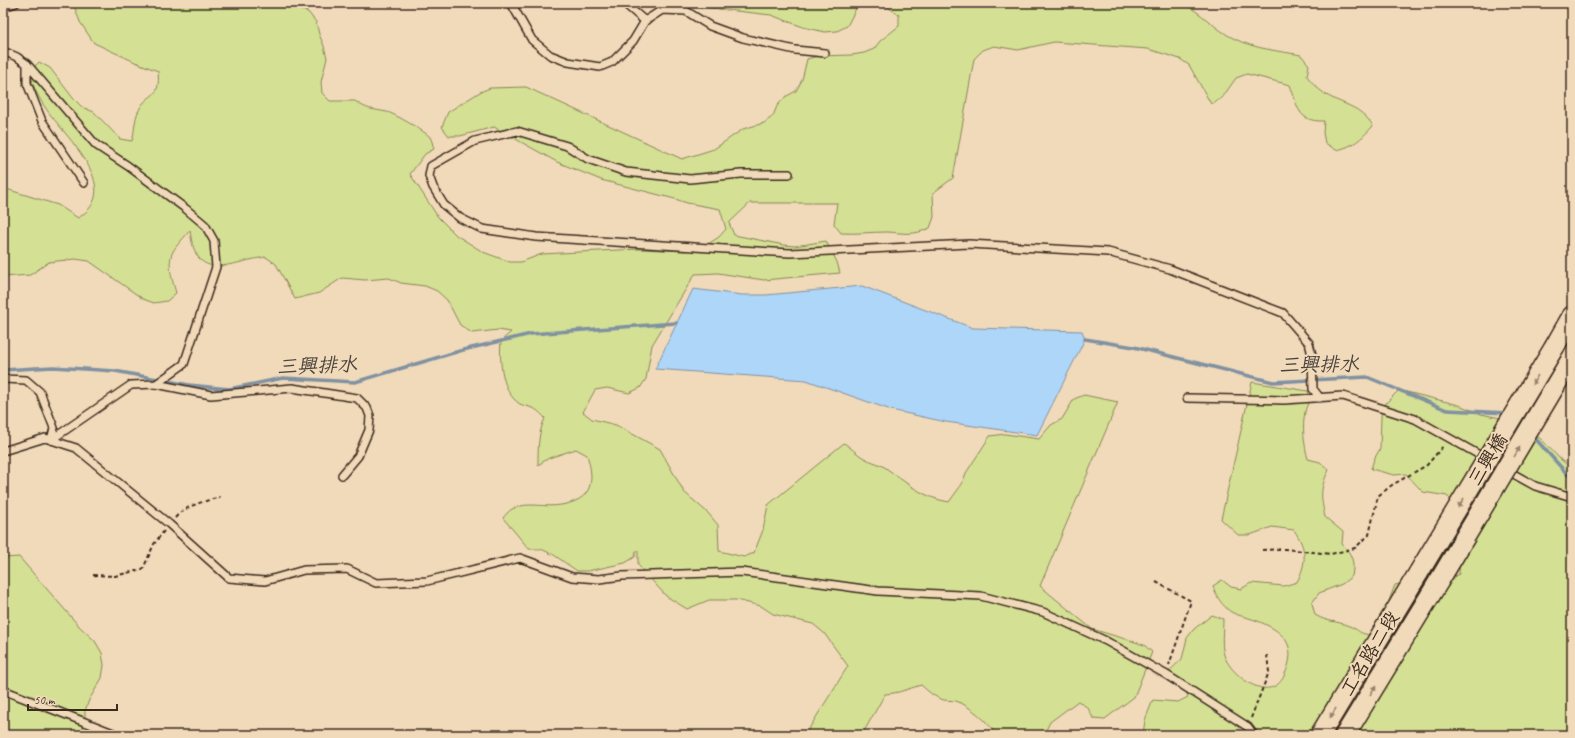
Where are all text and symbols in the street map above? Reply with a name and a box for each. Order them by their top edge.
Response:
water label: 三興排水 [1279,351,1360,378]
water label: 三興排水 [277,352,358,379]
one-way arrow [1531,375,1539,385]
street label: 三興橋 [1463,429,1513,490]
one-way arrow [1513,446,1520,458]
one-way arrow [1457,497,1464,509]
street label: 工名路二段 [1335,607,1405,700]
one-way arrow [1369,684,1376,696]
scale bar [28,686,117,712]
text: 50 m [34,692,56,708]
one-way arrow [1330,707,1337,719]

